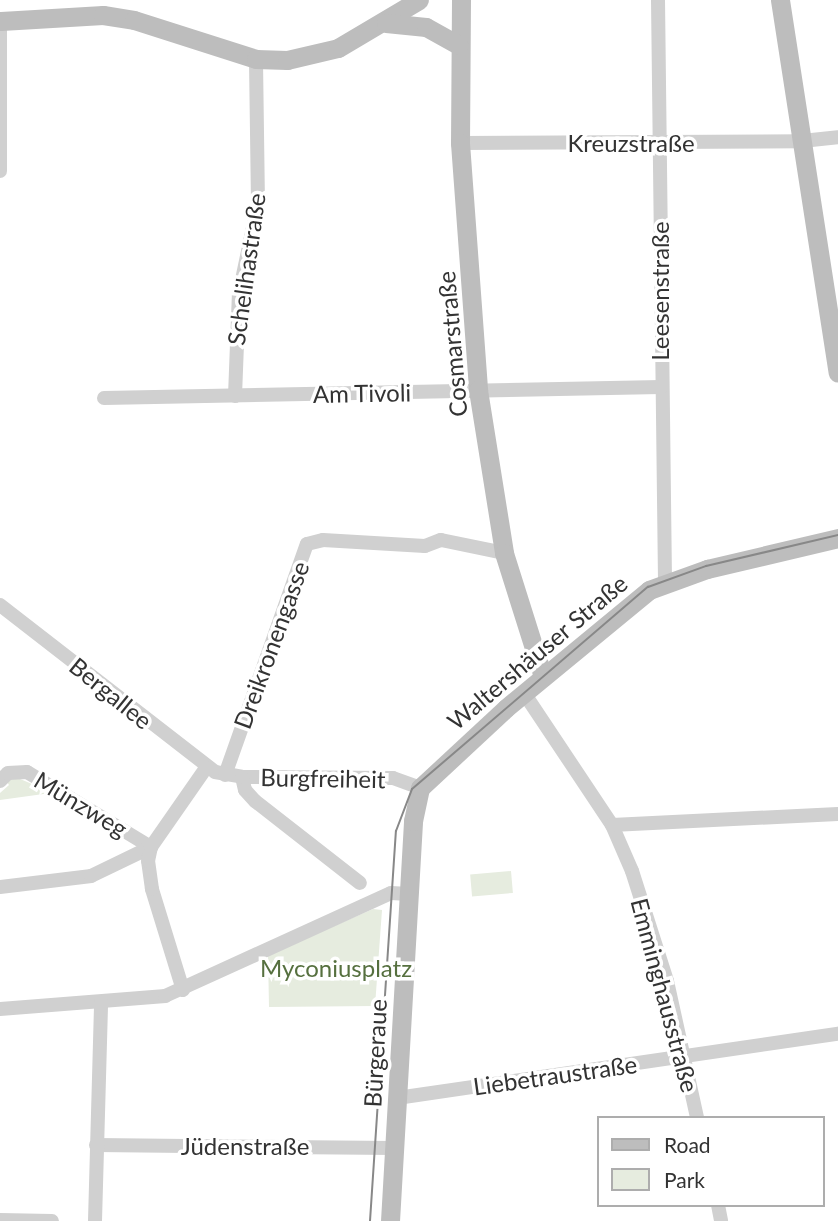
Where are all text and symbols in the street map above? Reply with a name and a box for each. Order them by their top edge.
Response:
street label: Kreuzstraße [567,129,695,157]
street label: Schelihastraße [221,191,271,347]
street label: Leesenstraße [646,221,674,361]
street label: Cosmarstraße [431,270,473,418]
street label: Am Tivoli [312,378,412,408]
street label: Dreikronengasse [227,557,315,733]
street label: Waltershäuser Straße [441,568,633,736]
street label: Bergallee [64,651,158,735]
street label: Burgfreiheit [260,763,386,793]
street label: Münzweg [29,765,133,843]
street label: Emminghausstraße [625,895,705,1095]
park label: Myconiusplatz [260,954,412,982]
street label: Bürgeraue [358,998,392,1108]
street label: Liebetraustraße [471,1049,639,1101]
legend [596,1116,824,1207]
street label: Jüdenstraße [181,1132,309,1160]
text: Road [664,1132,711,1157]
text: Park [664,1167,705,1192]

